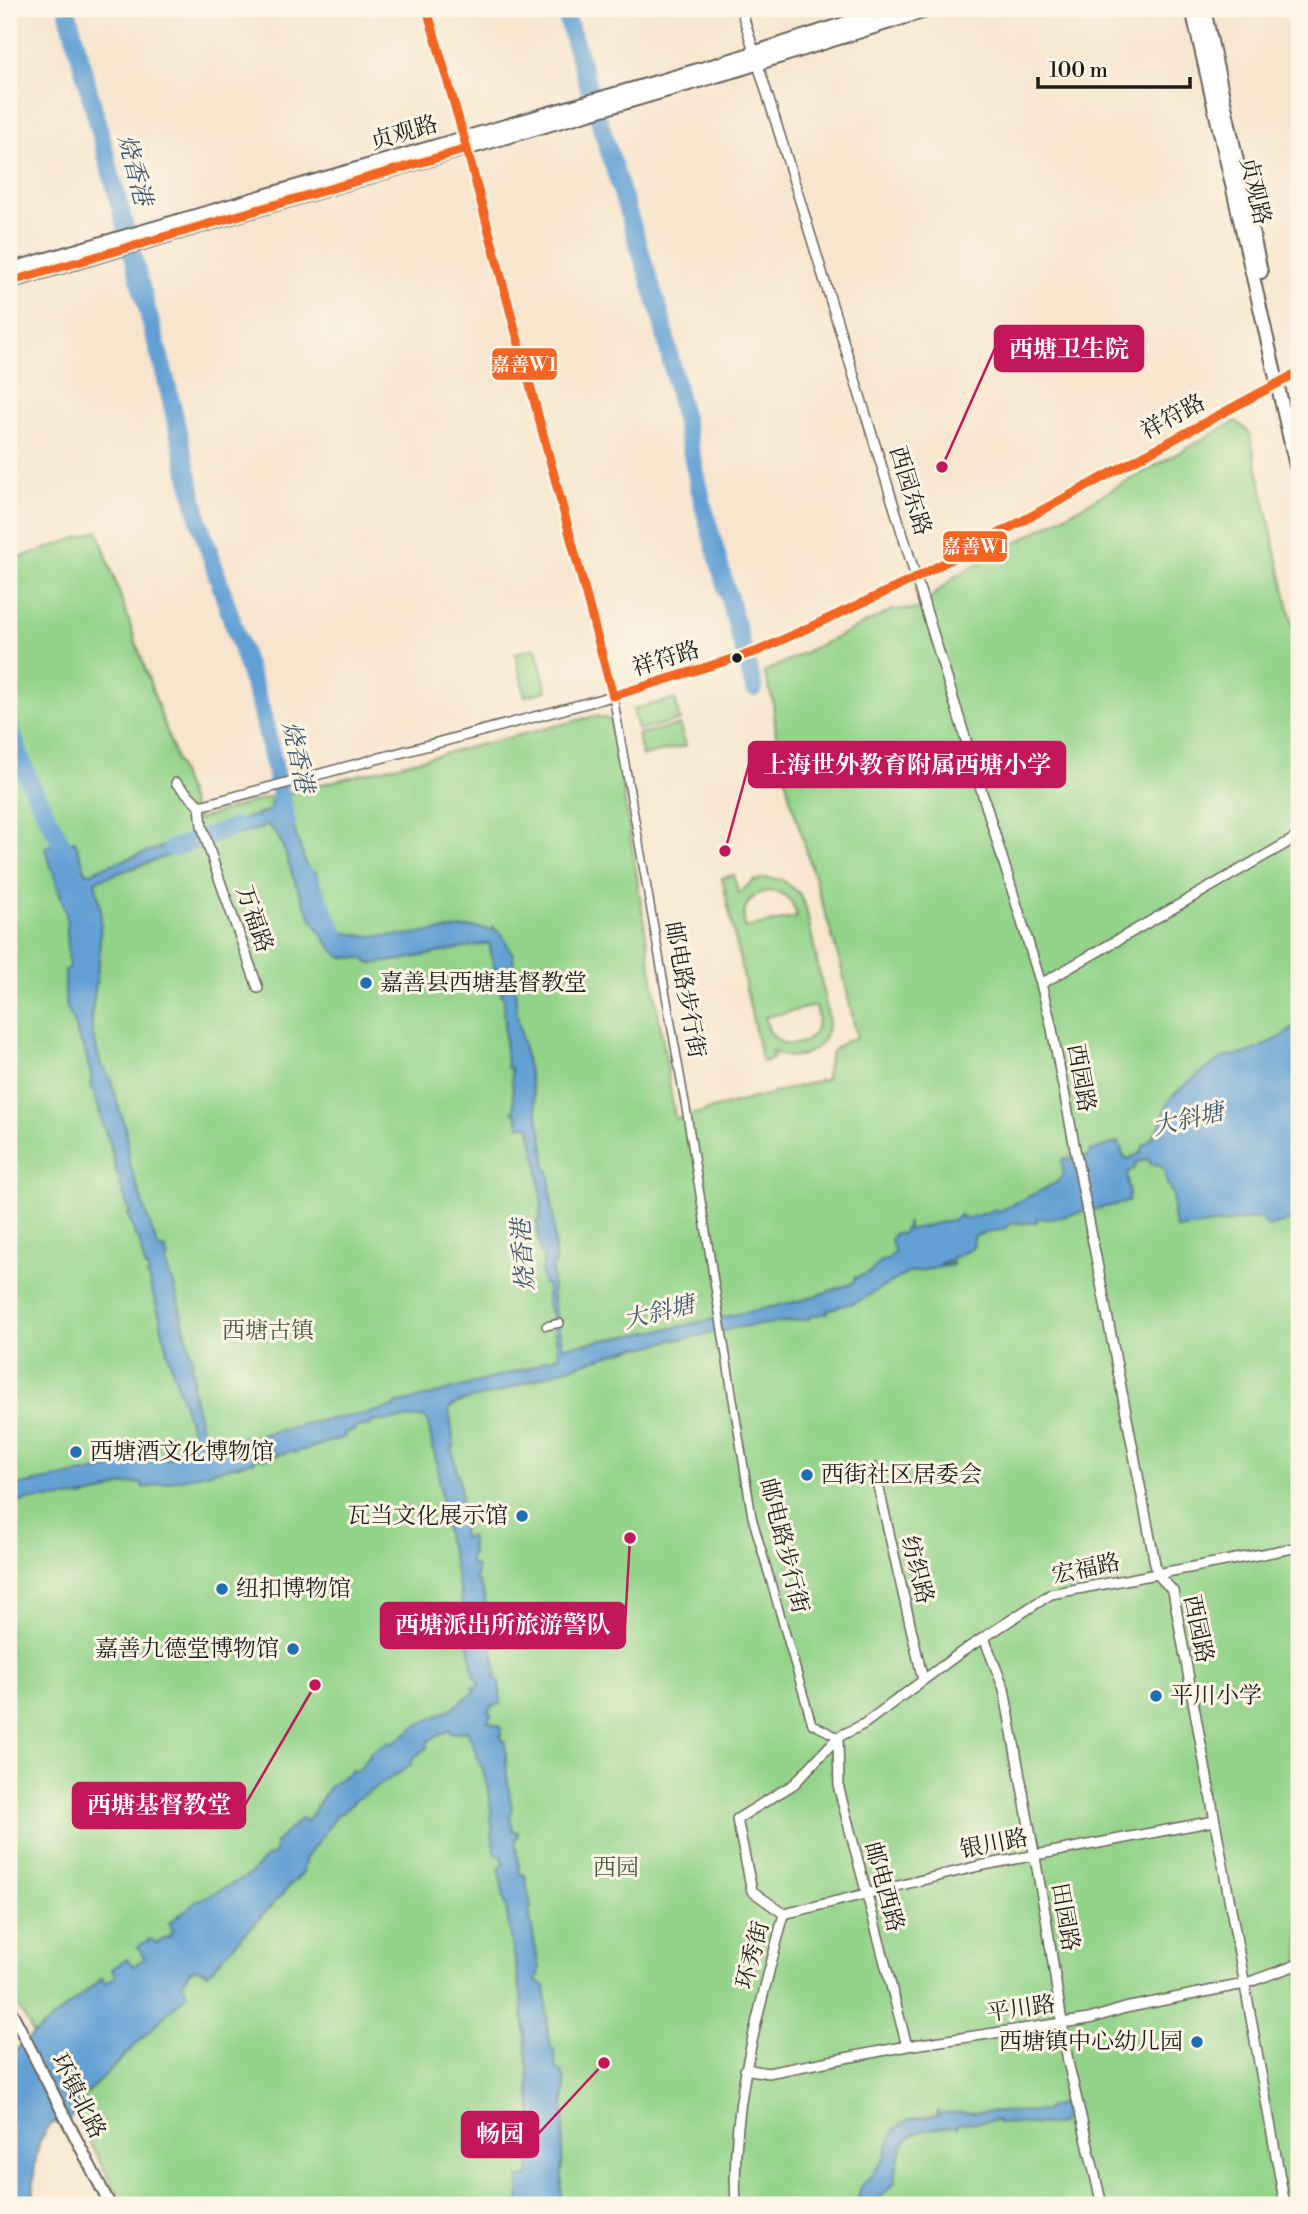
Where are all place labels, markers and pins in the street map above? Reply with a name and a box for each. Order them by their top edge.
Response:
callout: 西塘卫生院 [995,326,1143,371]
unlabelled marker [730,651,744,665]
callout: 上海世外教育附属西塘小学 [749,742,1065,787]
place label: 嘉善县西塘基督教堂 [380,969,587,997]
marker: 嘉善县西塘基督教堂 [358,975,374,991]
place label: 西塘酒文化博物馆 [90,1438,274,1466]
marker: 西塘酒文化博物馆 [68,1444,84,1460]
place label: 西街社区居委会 [821,1461,982,1489]
marker: 西街社区居委会 [799,1467,815,1483]
place label: 瓦当文化展示馆 [347,1502,508,1530]
marker: 瓦当文化展示馆 [514,1508,530,1524]
place label: 纽扣博物馆 [236,1575,351,1603]
marker: 纽扣博物馆 [214,1581,230,1597]
callout: 西塘派出所旅游警队 [381,1603,625,1648]
place label: 嘉善九德堂博物馆 [95,1635,279,1663]
marker: 嘉善九德堂博物馆 [285,1641,301,1657]
place label: 平川小学 [1170,1682,1262,1710]
marker: 平川小学 [1148,1688,1164,1704]
callout: 西塘基督教堂 [73,1783,245,1828]
place label: 西塘镇中心幼儿园 [999,2028,1183,2056]
marker: 西塘镇中心幼儿园 [1189,2034,1205,2050]
callout: 畅园 [462,2112,538,2157]

